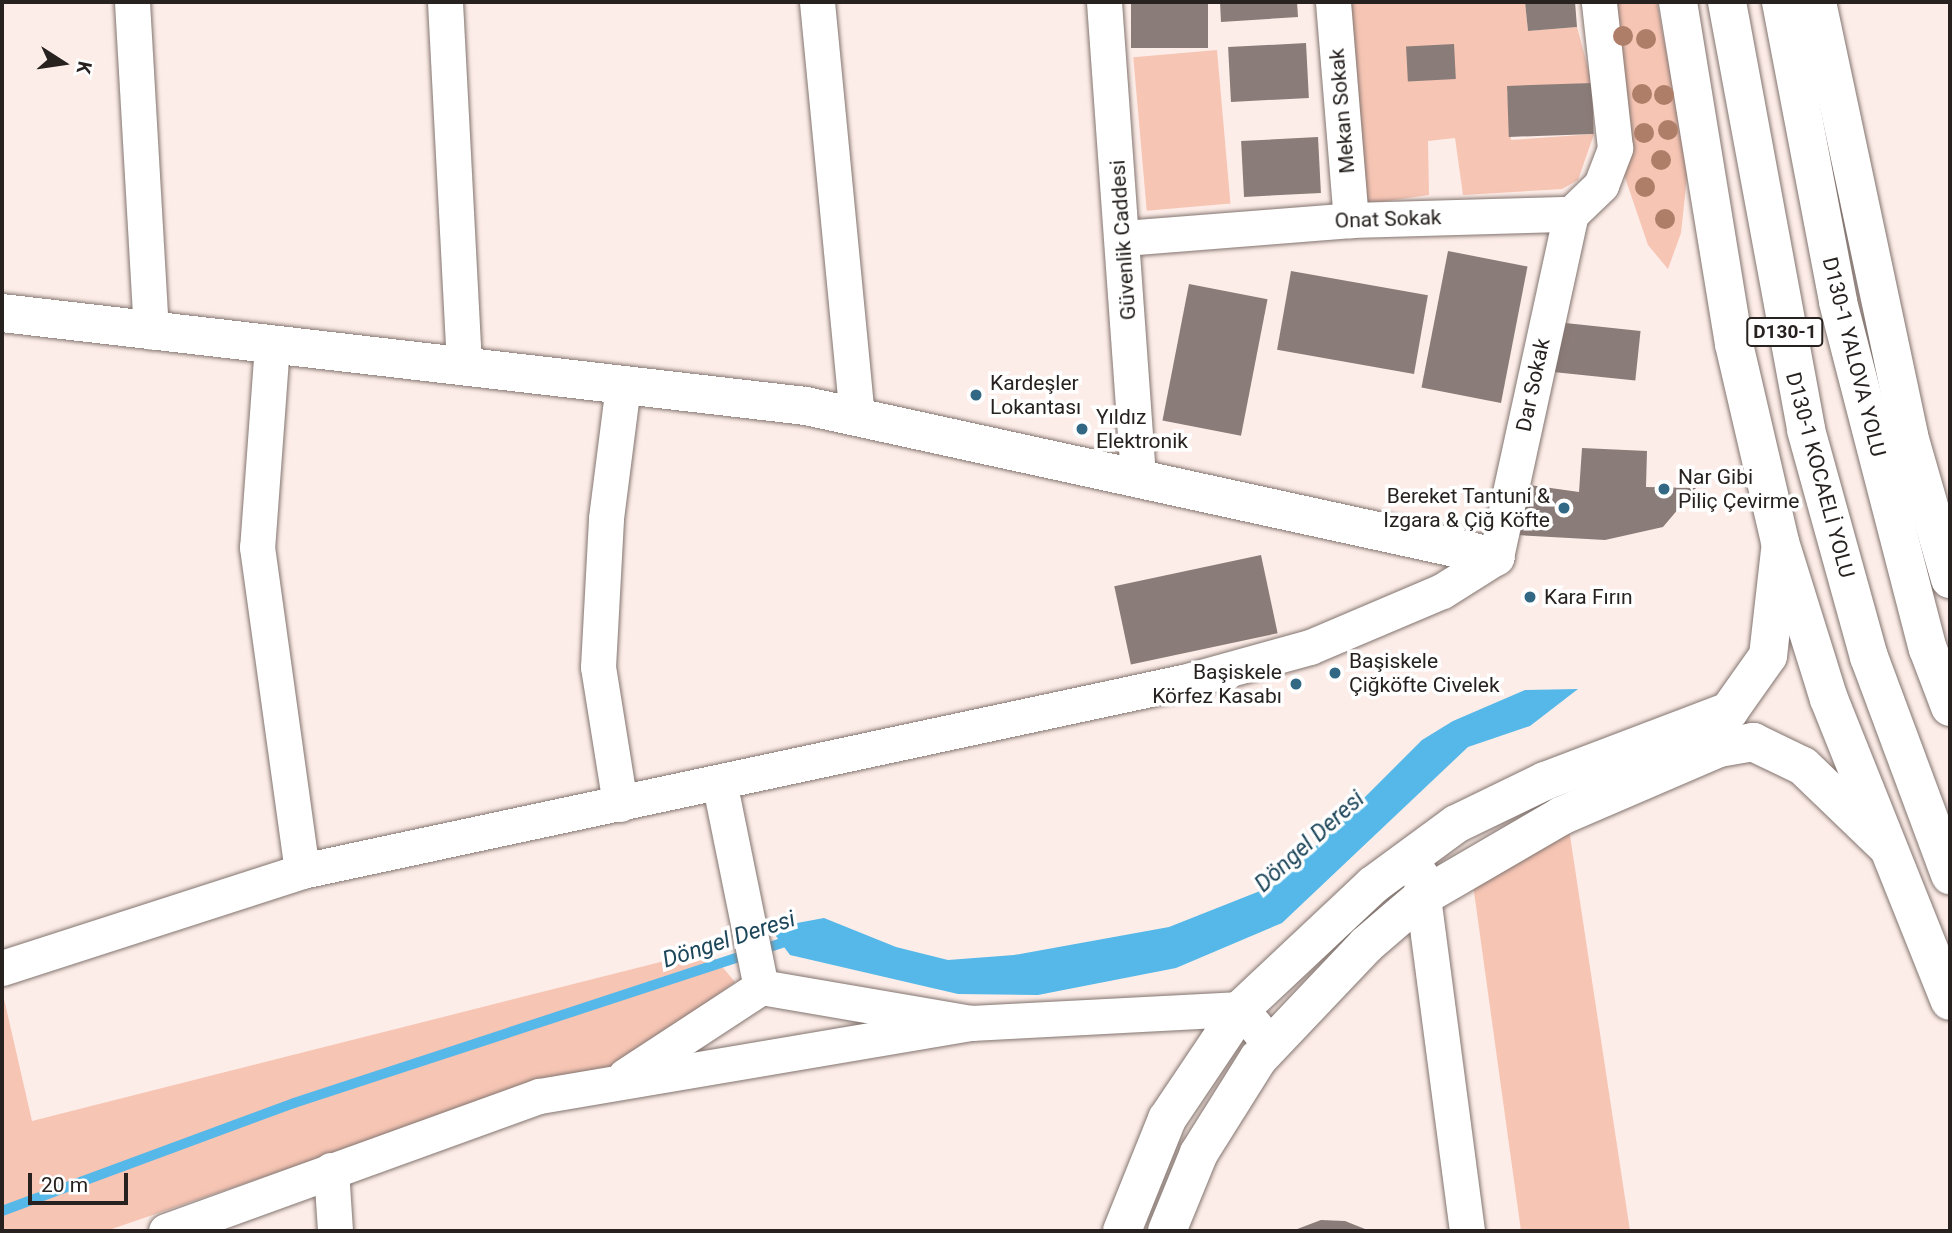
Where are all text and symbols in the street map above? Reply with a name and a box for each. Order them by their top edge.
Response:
north arrow [28,28,98,98]
street label: Mekan Sokak [1324,47,1360,175]
text: K [72,59,97,76]
street label: Güvenlik Caddesi [1105,159,1141,321]
street label: Onat Sokak [1334,205,1442,233]
street label: D130-1 YALOVA YOLU [1817,255,1891,459]
road number: D130-1 [1745,316,1825,348]
street label: Dar Sokak [1511,336,1555,434]
street label: D130-1 KOCAELİ YOLU [1780,369,1860,581]
place label: Kardeşler Lokantası [990,370,1081,420]
marker: Kardeşler Lokantası [968,387,984,403]
place label: Yıldız Elektronik [1096,404,1188,454]
marker: Yıldız Elektronik [1074,421,1090,437]
place label: Nar Gibi Piliç Çevirme [1678,464,1799,514]
marker: Nar Gibi Piliç Çevirme [1656,481,1672,497]
place label: Bereket Tantuni & Izgara & Çiğ Köfte [1383,483,1550,533]
marker: Bereket Tantuni & Izgara & Çiğ Köfte [1556,500,1572,516]
place label: Kara Fırın [1544,584,1633,610]
marker: Kara Fırın [1522,589,1538,605]
place label: Başiskele Çiğköfte Civelek [1349,648,1500,698]
place label: Başiskele Körfez Kasabı [1152,659,1282,709]
marker: Başiskele Çiğköfte Civelek [1327,665,1343,681]
marker: Başiskele Körfez Kasabı [1288,676,1304,692]
water label: Döngel Deresi [1250,786,1370,898]
water label: Döngel Deresi [659,906,799,974]
scale bar [32,1160,131,1204]
text: 20 m [41,1173,88,1197]

